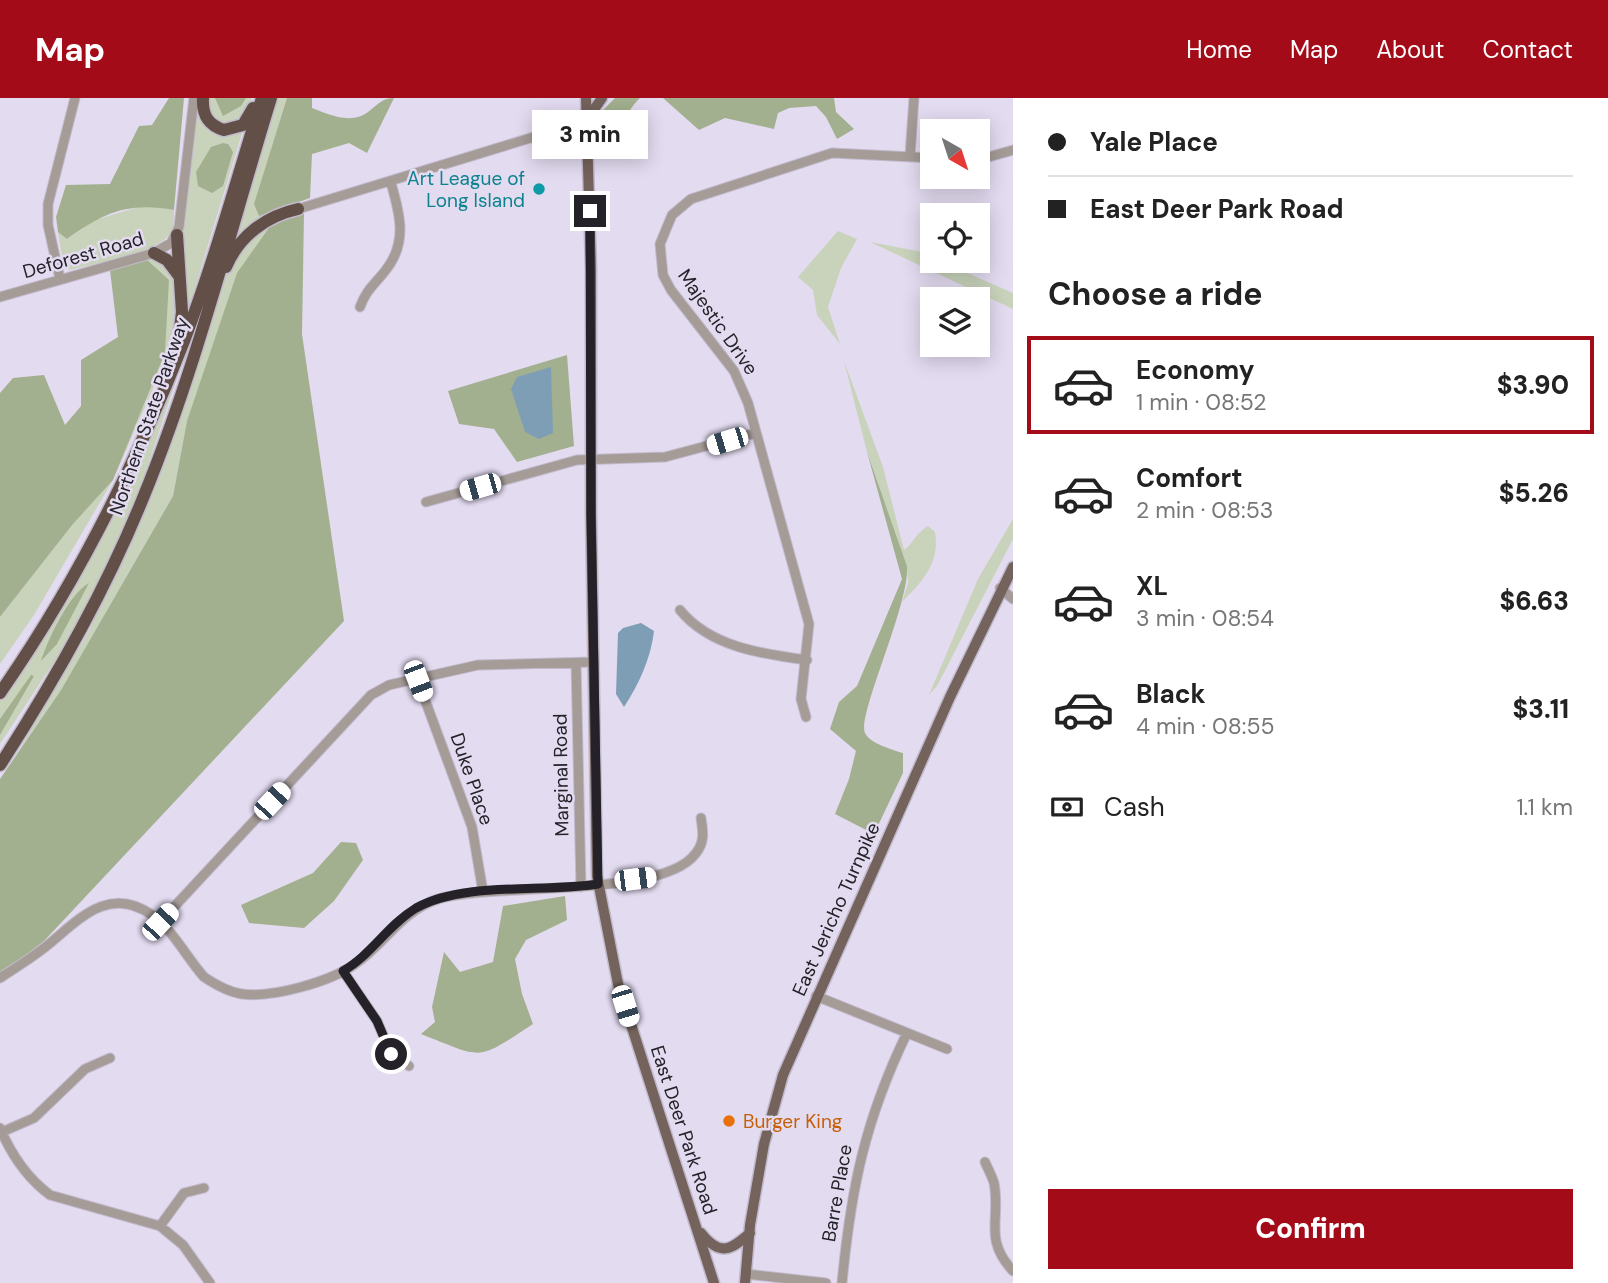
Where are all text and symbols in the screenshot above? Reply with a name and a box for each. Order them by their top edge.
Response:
text: Map [35,28,105,71]
text: Home [1186,34,1252,65]
text: Map [1290,34,1338,65]
text: About [1376,34,1445,65]
text: Contact [1483,34,1573,65]
callout: 3 min [532,109,648,158]
text: 3 min [559,119,621,149]
north arrow [920,119,990,189]
map controls [920,119,990,357]
text: Yale Place [1090,125,1218,159]
place label: Art League of Long Island [407,166,525,213]
marker: Art League of Long Island [531,181,547,197]
text: East Deer Park Road [1090,192,1344,226]
route end [574,195,606,227]
button: locate [920,203,990,273]
street label: Deforest Road [20,226,146,284]
street label: Majestic Drive [672,264,764,380]
text: Choose a ride [1048,273,1263,315]
button: layers [920,287,990,357]
street label: Northern State Parkway [103,313,195,518]
text: Economy [1136,353,1254,387]
icon: car [1052,354,1115,417]
text: $3.90 [1497,368,1569,402]
text: 1 min · 08:52 [1136,387,1267,417]
car [704,425,751,457]
text: Comfort [1136,461,1242,495]
icon: car [1052,462,1115,525]
car [457,471,504,503]
text: $5.26 [1499,476,1569,510]
text: 2 min · 08:53 [1136,495,1273,525]
text: XL [1136,569,1168,603]
icon: car [1052,570,1115,633]
text: $6.63 [1499,584,1569,618]
text: 3 min · 08:54 [1136,603,1274,633]
car [401,658,436,704]
text: Black [1136,677,1206,711]
icon: car [1052,678,1115,741]
text: $3.11 [1513,692,1569,726]
text: 4 min · 08:55 [1136,711,1275,741]
street label: Marginal Road [547,713,575,837]
street label: Duke Place [445,730,499,828]
car [250,778,295,824]
icon: cash [1048,788,1086,826]
text: Cash [1104,790,1165,824]
text: 1.1 km [1516,792,1573,822]
street label: East Jericho Turnpike [786,818,886,1000]
car [613,866,658,892]
car [138,899,183,945]
car [609,983,642,1029]
route start [375,1038,407,1070]
street label: East Deer Park Road [645,1042,723,1218]
place label: Burger King [743,1109,843,1134]
marker: Burger King [721,1113,737,1129]
street label: Barre Place [816,1142,858,1244]
button: Confirm [1048,1189,1573,1269]

